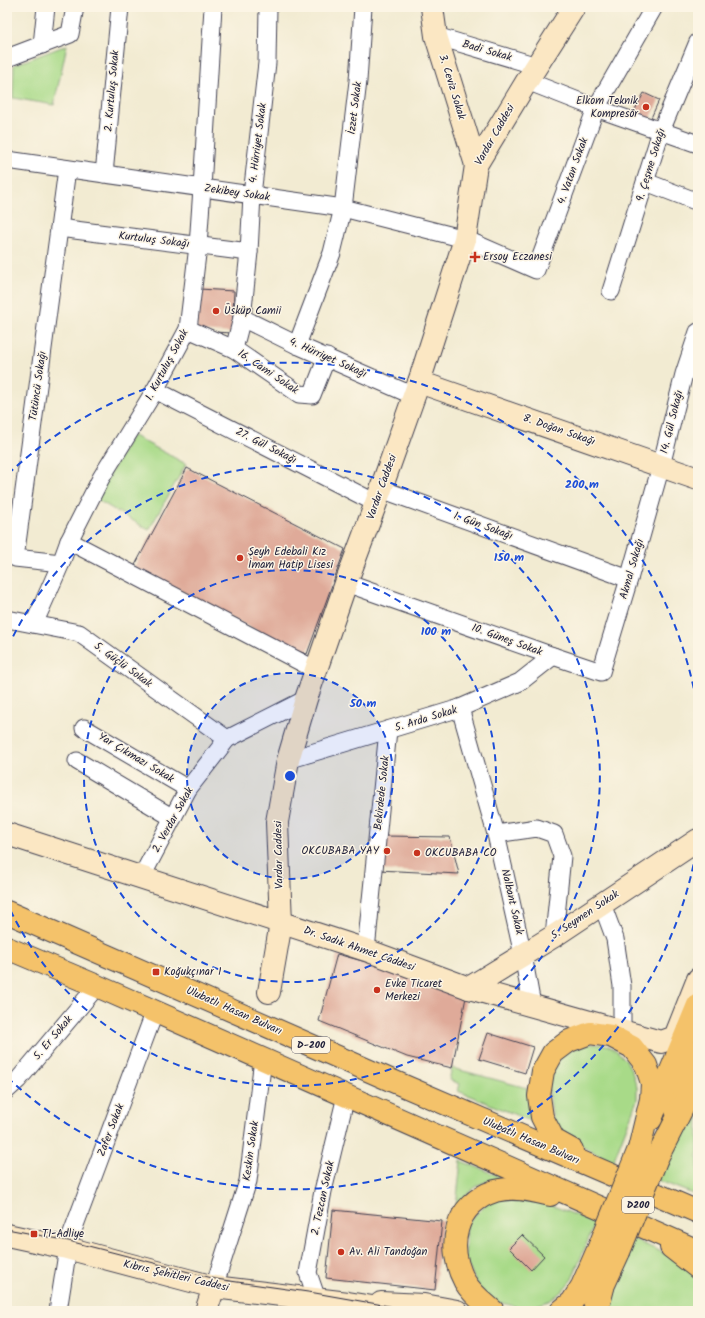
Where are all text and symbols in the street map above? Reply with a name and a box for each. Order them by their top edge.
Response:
street label: Badi Sokak [460,35,515,67]
street label: 2. Kurtuluş Sokak [99,49,125,133]
street label: 3. Ceviz Sokak [434,52,471,123]
street label: İzzet Sokak [343,80,367,135]
place label: Elkom Teknik Kompresör [576,92,639,123]
street label: 4. Hürriyet Sokak [244,101,272,184]
street label: Vardar Caddesi [470,101,520,169]
marker: Elkom Teknik Kompresör [641,102,651,112]
street label: 9. Çeşme Sokağı [631,126,671,204]
street label: 4. Vatan Sokak [553,134,594,207]
street label: Zekibey Sokak [203,179,272,207]
street label: Kurtuluş Sokağı [118,227,191,253]
place label: Ersoy Eczanesi [483,248,552,266]
marker: Ersoy Eczanesi [470,252,480,262]
place label: Üsküp Camii [224,302,281,320]
marker: Üsküp Camii [211,306,221,316]
street label: 1. Kurtuluş Sokak [141,325,194,404]
street label: 4. Hürriyet Sokağı [286,333,370,383]
street label: 16. Cami Sokak [234,345,303,400]
street label: Tütüncü Sokağı [24,350,52,422]
street label: 14. Gül Sokağı [655,388,689,456]
street label: 8. Doğan Sokağı [520,409,598,451]
street label: 27. Gül Sokağı [232,423,300,469]
street label: Vardar Caddesi [362,451,402,522]
text: 200 m [565,475,599,494]
street label: 1. Gün Sokağı [451,507,515,545]
street label: Akmal Sokağı [615,537,649,601]
place label: Şeyh Edebali Kız İmam Hatip Lisesi [248,543,334,574]
text: 150 m [494,548,524,567]
marker: Şeyh Edebali Kız İmam Hatip Lisesi [235,553,245,563]
street label: 10. Güneş Sokak [469,619,546,661]
text: 100 m [421,622,451,641]
street label: 5. Güçlü Sokak [90,638,157,693]
text: 50 m [349,694,377,713]
street label: 5. Arda Sokak [392,701,460,737]
street label: Yar Çıkmazı Sokak [94,728,178,788]
street label: Bekirdede Sokak [369,754,395,831]
centre of rings [283,769,297,783]
street label: 2. Verdar Sokak [147,783,199,856]
street label: Vardar Caddesi [269,820,289,889]
place label: OKCUBABA YAY [301,842,380,860]
place label: OKCUBABA CO [425,844,497,862]
marker: OKCUBABA YAY [382,846,392,856]
marker: OKCUBABA CO [412,848,422,858]
street label: Nalbant Sokak [496,867,529,938]
street label: 5. Seymen Sokak [547,885,624,945]
street label: Dr. Sadık Ahmet Caddesi [301,922,417,977]
place label: Koğukçınar 1 [164,963,221,981]
marker: Koğukçınar 1 [151,967,161,977]
place label: Evke Ticaret Merkezi [385,975,443,1006]
street label: Ulubatlı Hasan Bulvarı [183,982,285,1040]
marker: Evke Ticaret Merkezi [372,985,382,995]
street label: 5. Er Sokak [29,1011,78,1064]
road number: D-200 [292,1037,330,1053]
street label: Zafer Sokak [93,1100,130,1159]
street label: Ulubatlı Hasan Bulvarı [480,1112,582,1170]
street label: Keskin Sokak [238,1119,264,1182]
street label: 2. Tezcan Sokak [306,1158,340,1237]
road number: D200 [622,1197,654,1213]
place label: T1-Adliye [42,1225,84,1243]
marker: T1-Adliye [29,1229,39,1239]
place label: Av. Ali Tandoğan [349,1243,427,1261]
marker: Av. Ali Tandoğan [336,1247,346,1257]
street label: Kıbrıs Şehitleri Caddesi [122,1255,231,1297]

